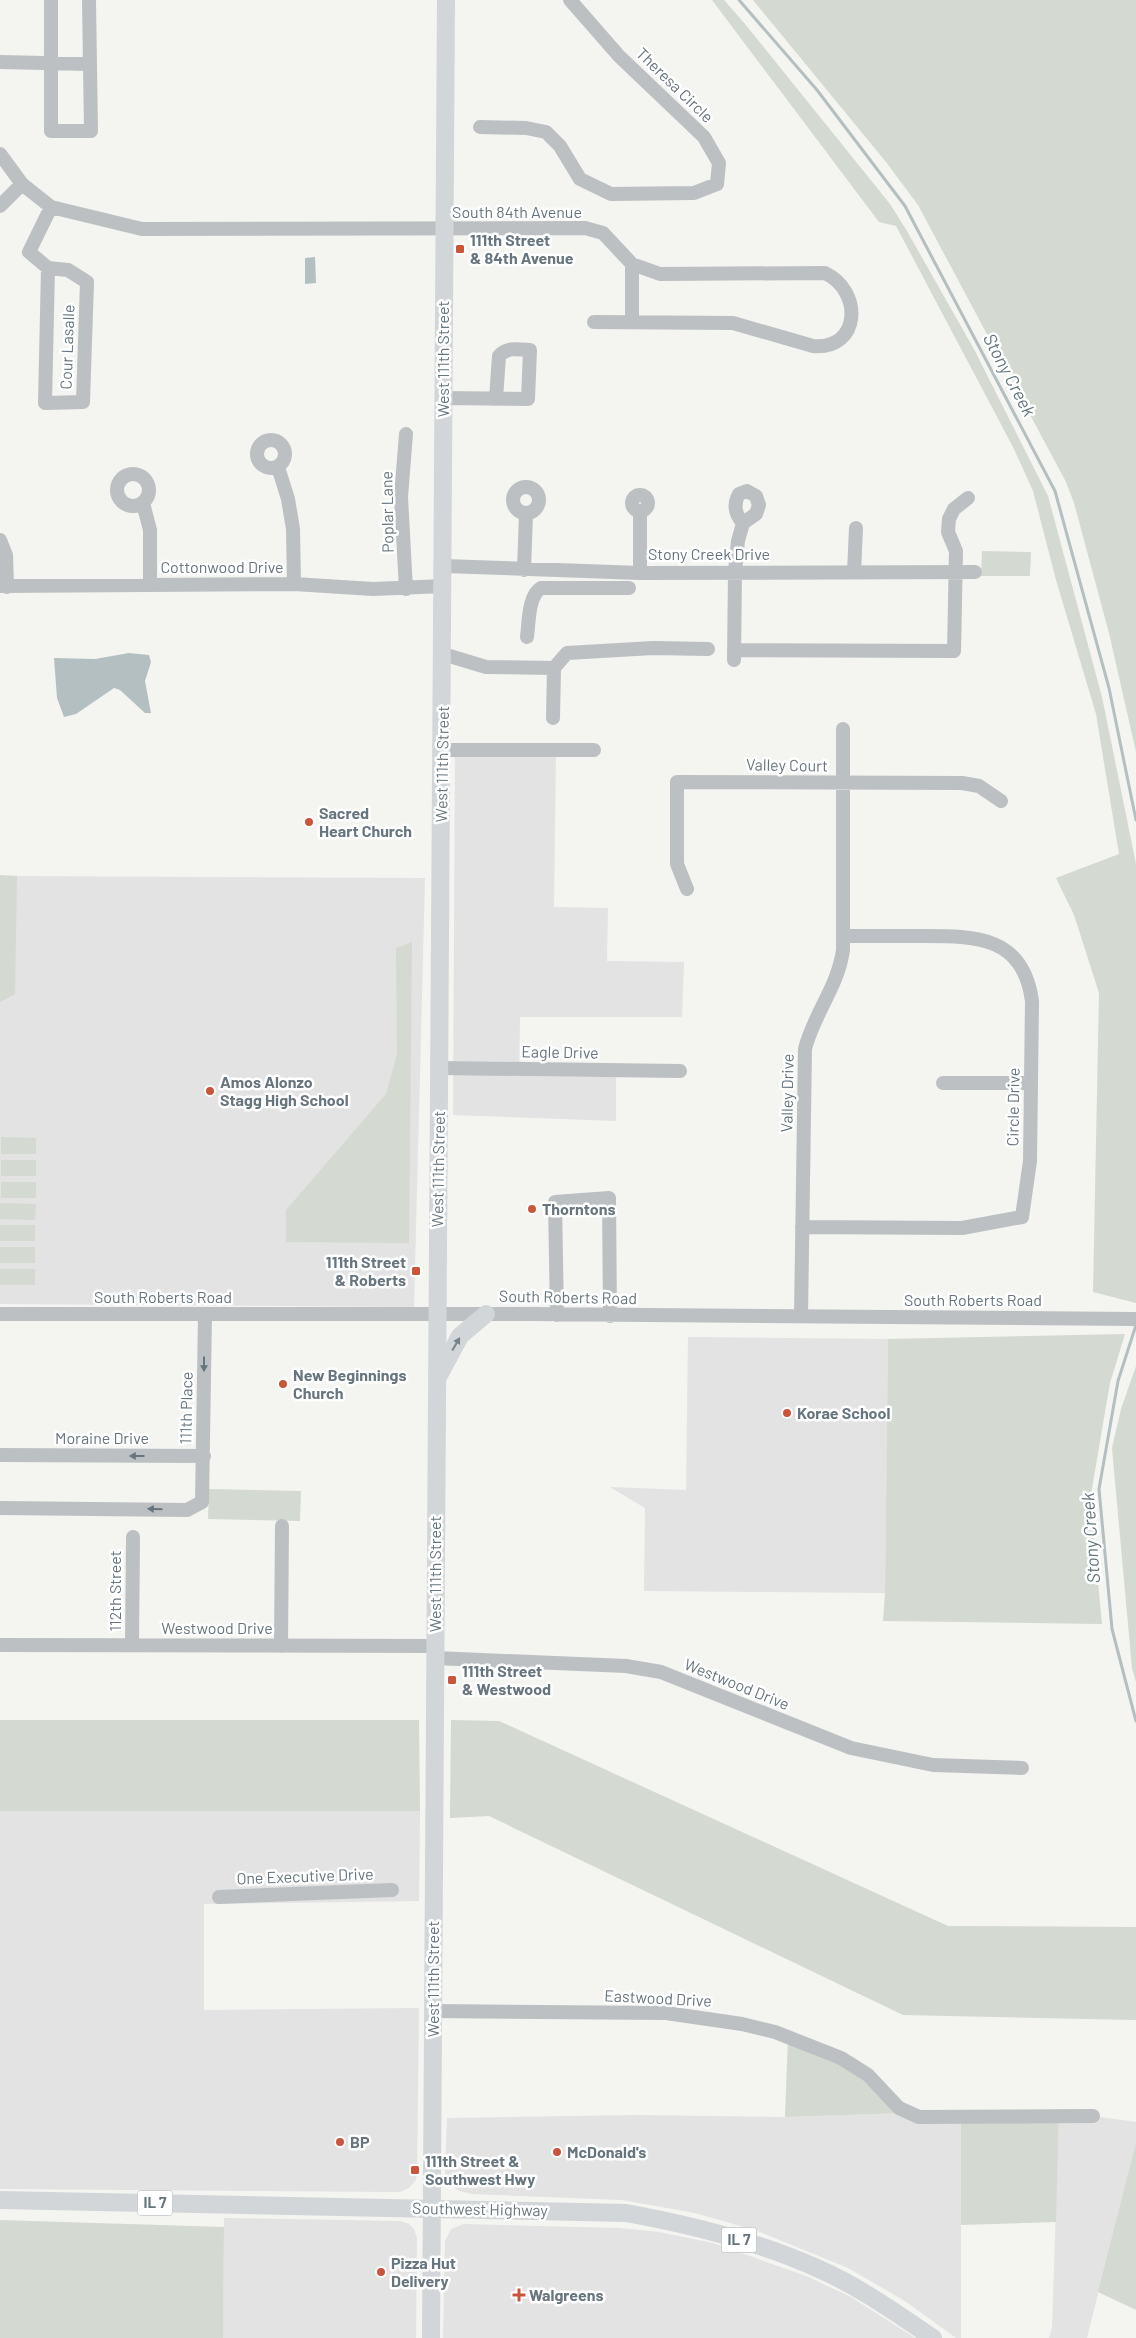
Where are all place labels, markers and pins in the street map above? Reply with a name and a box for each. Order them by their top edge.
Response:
place label: 111th Street & 84th Avenue [470,230,574,267]
marker: 111th Street & 84th Avenue [454,243,466,255]
place label: Sacred Heart Church [319,803,412,840]
marker: Sacred Heart Church [303,816,315,828]
place label: Amos Alonzo Stagg High School [220,1072,349,1109]
marker: Amos Alonzo Stagg High School [204,1085,216,1097]
place label: Thorntons [542,1199,616,1218]
marker: Thorntons [526,1203,538,1215]
place label: 111th Street & Roberts [326,1252,406,1289]
marker: 111th Street & Roberts [410,1265,422,1277]
place label: New Beginnings Church [293,1365,407,1402]
marker: New Beginnings Church [277,1378,289,1390]
place label: Korae School [797,1403,890,1422]
marker: Korae School [781,1407,793,1419]
place label: 111th Street & Westwood [462,1661,551,1698]
marker: 111th Street & Westwood [446,1674,458,1686]
place label: BP [350,2132,370,2151]
marker: BP [334,2136,346,2148]
place label: McDonald's [567,2142,646,2161]
marker: McDonald's [551,2146,563,2158]
place label: 111th Street & Southwest Hwy [425,2151,535,2188]
marker: 111th Street & Southwest Hwy [409,2164,421,2176]
place label: Pizza Hut Delivery [391,2253,456,2290]
marker: Pizza Hut Delivery [375,2266,387,2278]
place label: Walgreens [529,2285,604,2304]
marker: Walgreens [513,2289,525,2301]

